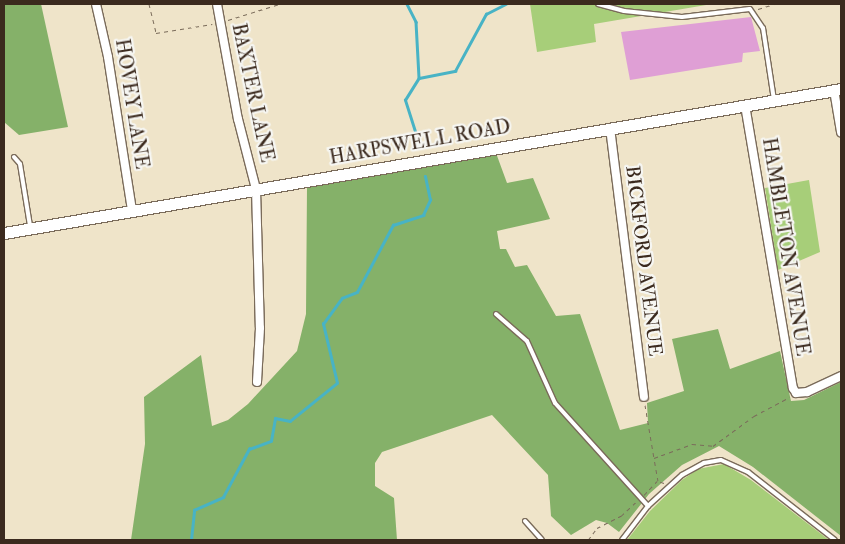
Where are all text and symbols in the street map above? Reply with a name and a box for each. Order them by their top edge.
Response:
street label: BAXTER LANE [226,21,278,165]
street label: HOVEY LANE [109,37,153,171]
street label: HARPSWELL ROAD [328,116,512,170]
street label: HAMBLETON AVENUE [756,136,814,358]
street label: BICKFORD AVENUE [620,164,666,358]

